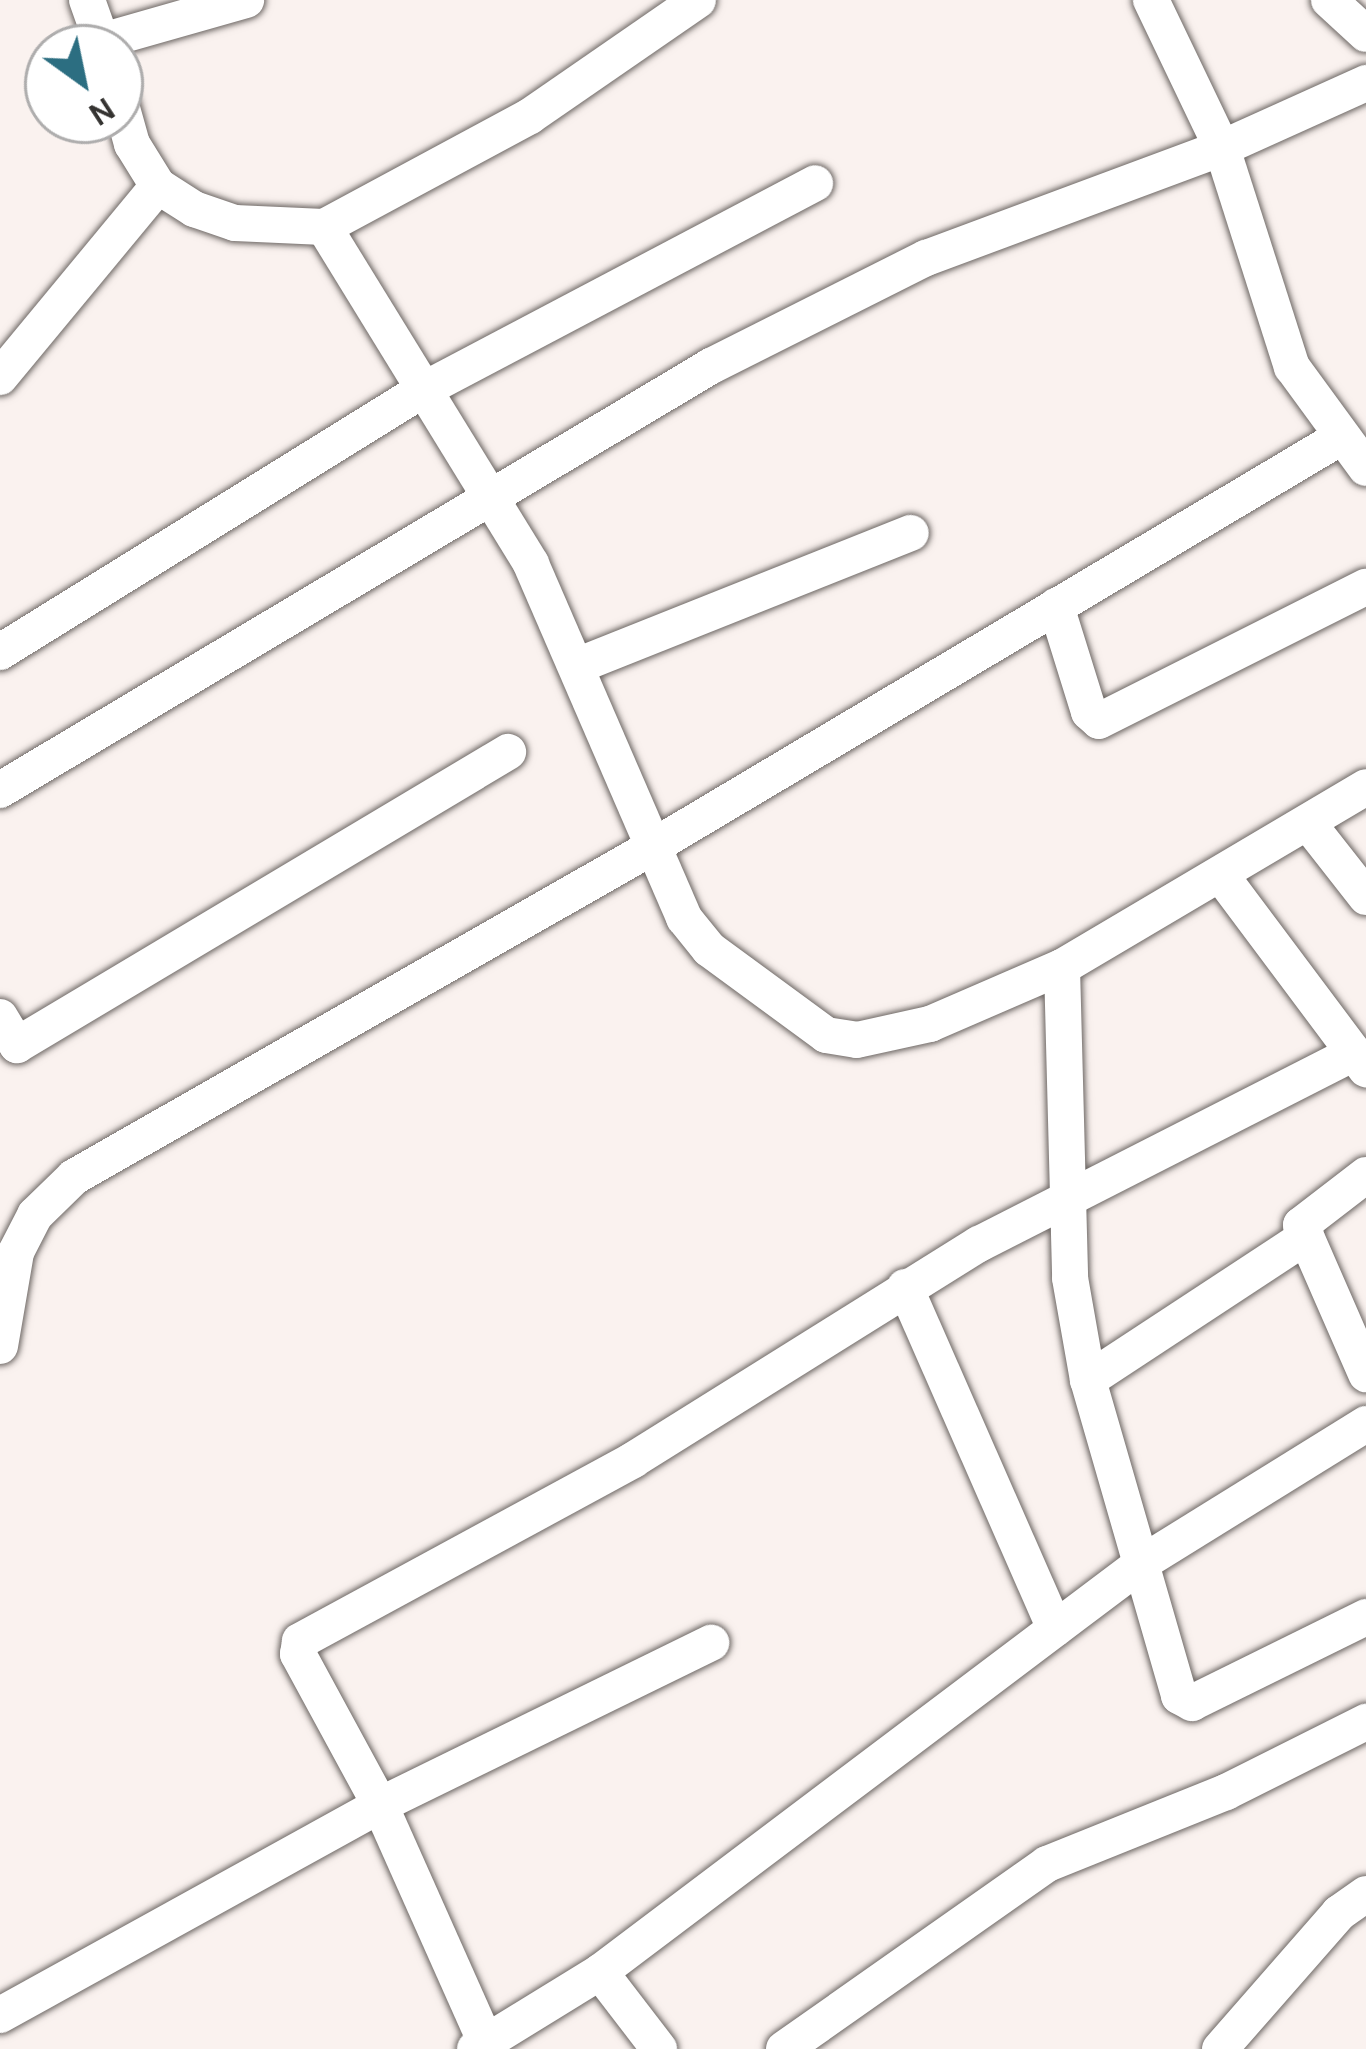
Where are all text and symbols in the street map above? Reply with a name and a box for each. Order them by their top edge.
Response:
north arrow [24,24,144,144]
text: N [82,89,122,134]

